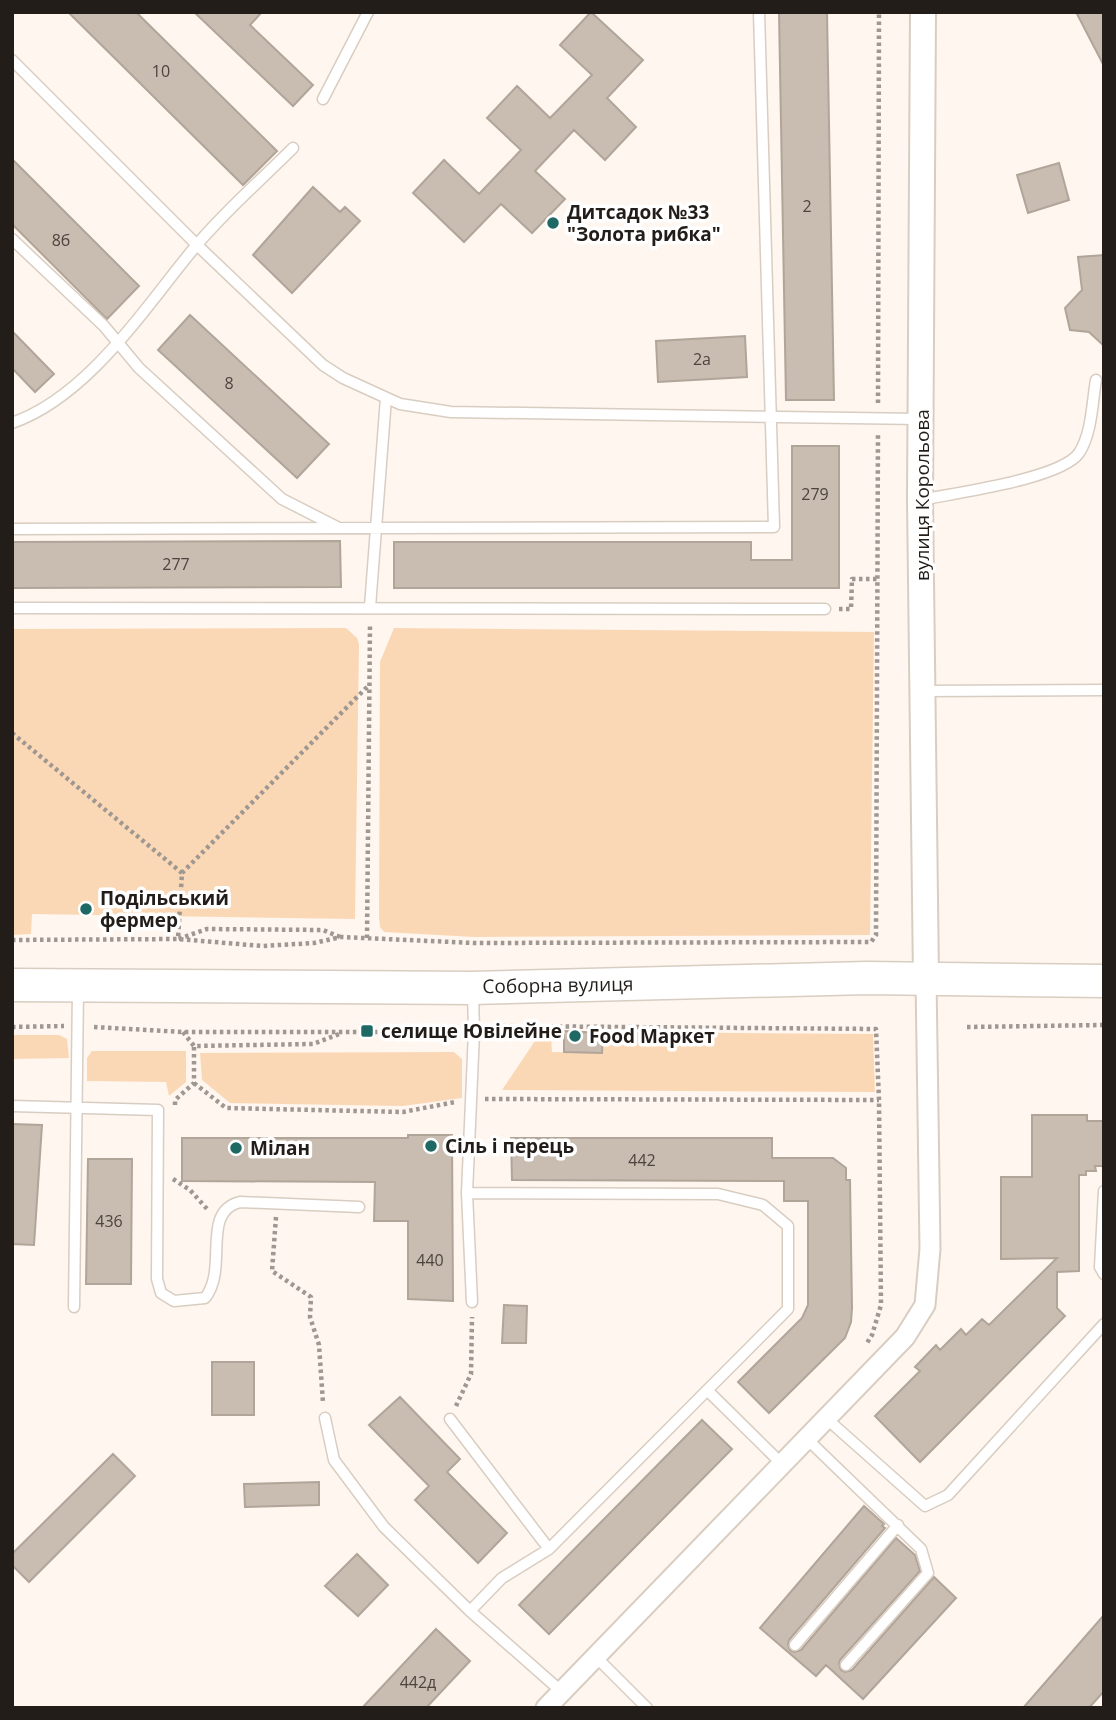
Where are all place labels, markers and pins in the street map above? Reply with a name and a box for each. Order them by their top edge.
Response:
place label: Дитсадок №33 "Золота рибка" [567,199,721,247]
marker: Дитсадок №33 "Золота рибка" [545,215,561,231]
place label: Подільський фермер [100,885,229,933]
marker: Подільський фермер [78,901,94,917]
place label: селище Ювілейне [381,1018,562,1044]
marker: селище Ювілейне [359,1023,375,1039]
place label: Food Маркет [589,1023,715,1049]
marker: Food Маркет [567,1028,583,1044]
place label: Сіль і перець [445,1133,574,1159]
place label: Мілан [250,1135,310,1161]
marker: Сіль і перець [423,1138,439,1154]
marker: Мілан [228,1140,244,1156]

